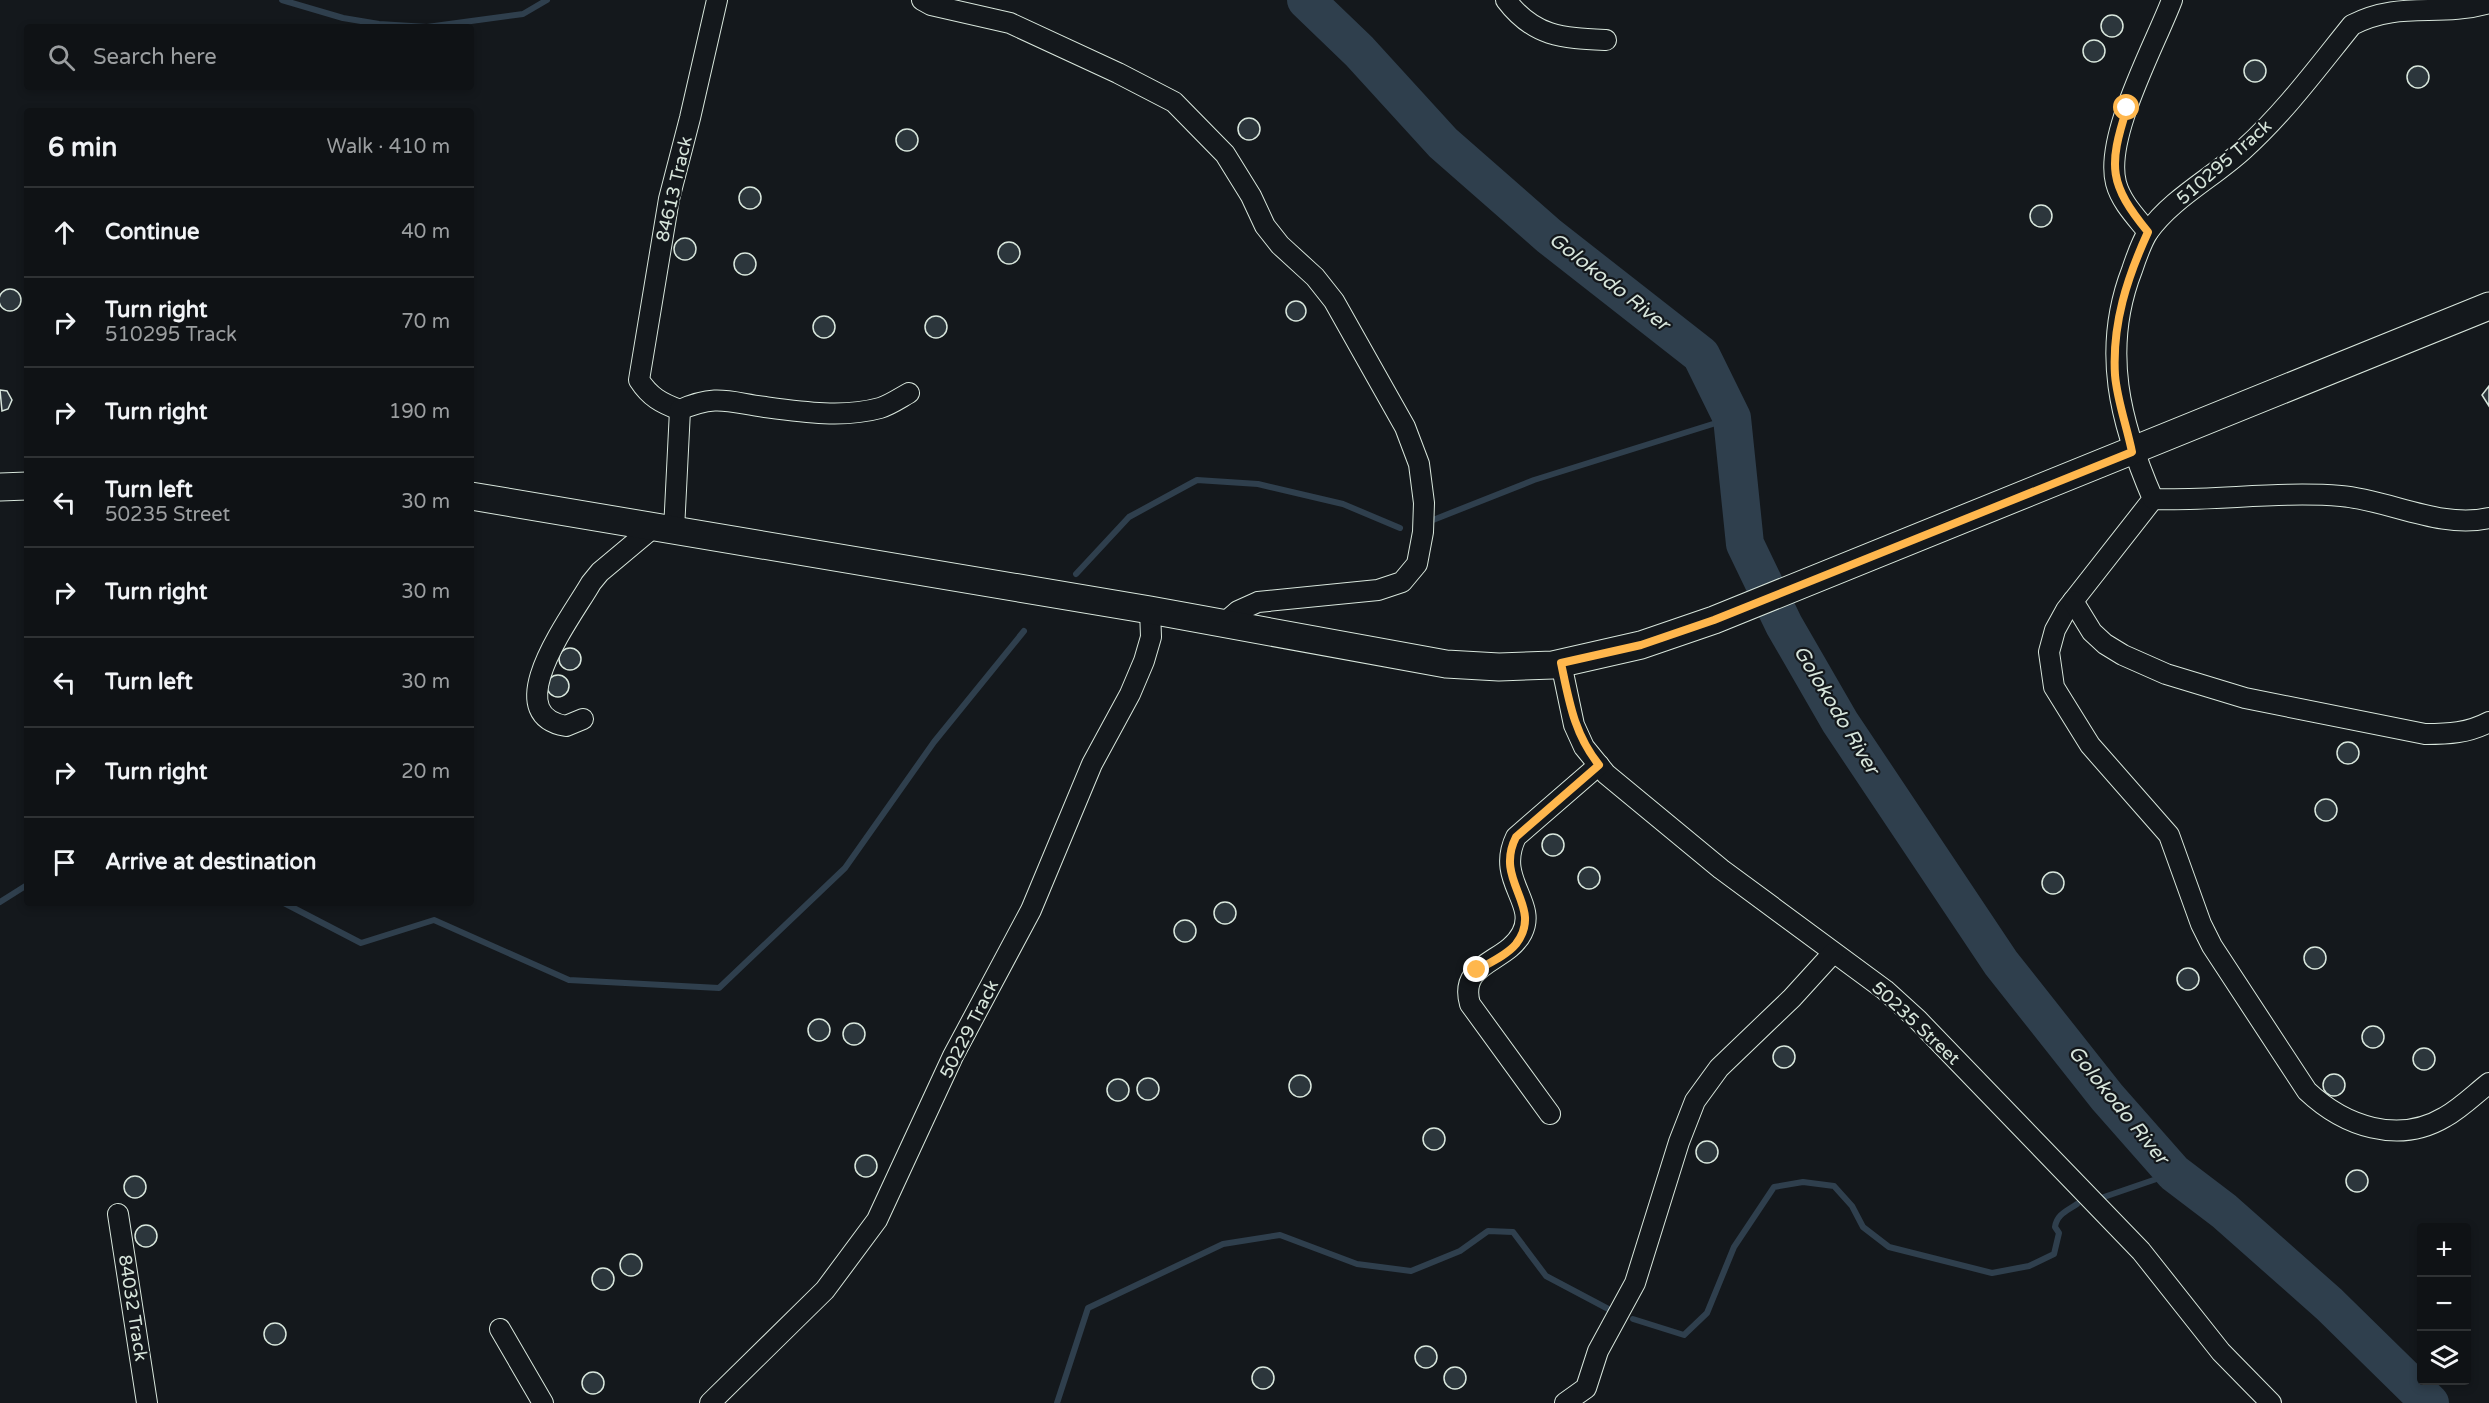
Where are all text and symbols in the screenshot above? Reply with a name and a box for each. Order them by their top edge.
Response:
search box [24,24,474,90]
icon: search [45,41,78,74]
text: Search here [93,44,217,70]
route start [2113,94,2139,120]
street label: 510295 Track [2172,115,2276,209]
text: 6 min [48,132,117,163]
street label: 84613 Track [651,134,697,244]
text: Walk · 410 m [327,135,450,159]
icon: ahead [48,216,81,249]
text: Continue [105,219,200,245]
text: 40 m [401,220,450,244]
water label: Golokodo River [1544,228,1676,338]
text: Turn right [105,297,207,323]
icon: right [48,306,81,339]
text: 70 m [401,310,450,334]
text: 510295 Track [105,323,237,347]
icon: right [48,396,81,429]
text: Turn right [105,399,207,425]
text: 190 m [389,400,450,424]
text: Turn left [105,477,193,503]
icon: left [48,486,81,519]
text: 30 m [401,490,450,514]
text: 50235 Street [105,503,230,527]
icon: right [48,576,81,609]
text: Turn right [105,579,207,605]
text: 30 m [401,580,450,604]
water label: Golokodo River [1788,641,1885,781]
icon: left [48,666,81,699]
text: Turn left [105,669,193,695]
text: 30 m [401,670,450,694]
icon: right [48,756,81,789]
text: Turn right [105,759,207,785]
text: 20 m [401,760,450,784]
icon: arrive [48,846,81,879]
text: Arrive at destination [105,849,316,875]
route end [1463,956,1489,982]
street label: 50229 Track [935,976,1003,1082]
street label: 50235 Street [1867,977,1965,1070]
water label: Golokodo River [2063,1041,2175,1171]
map controls [2417,1223,2471,1385]
button: + [2417,1223,2471,1277]
street label: 84032 Track [114,1253,152,1363]
button: − [2417,1277,2471,1331]
button: layers [2417,1331,2471,1385]

